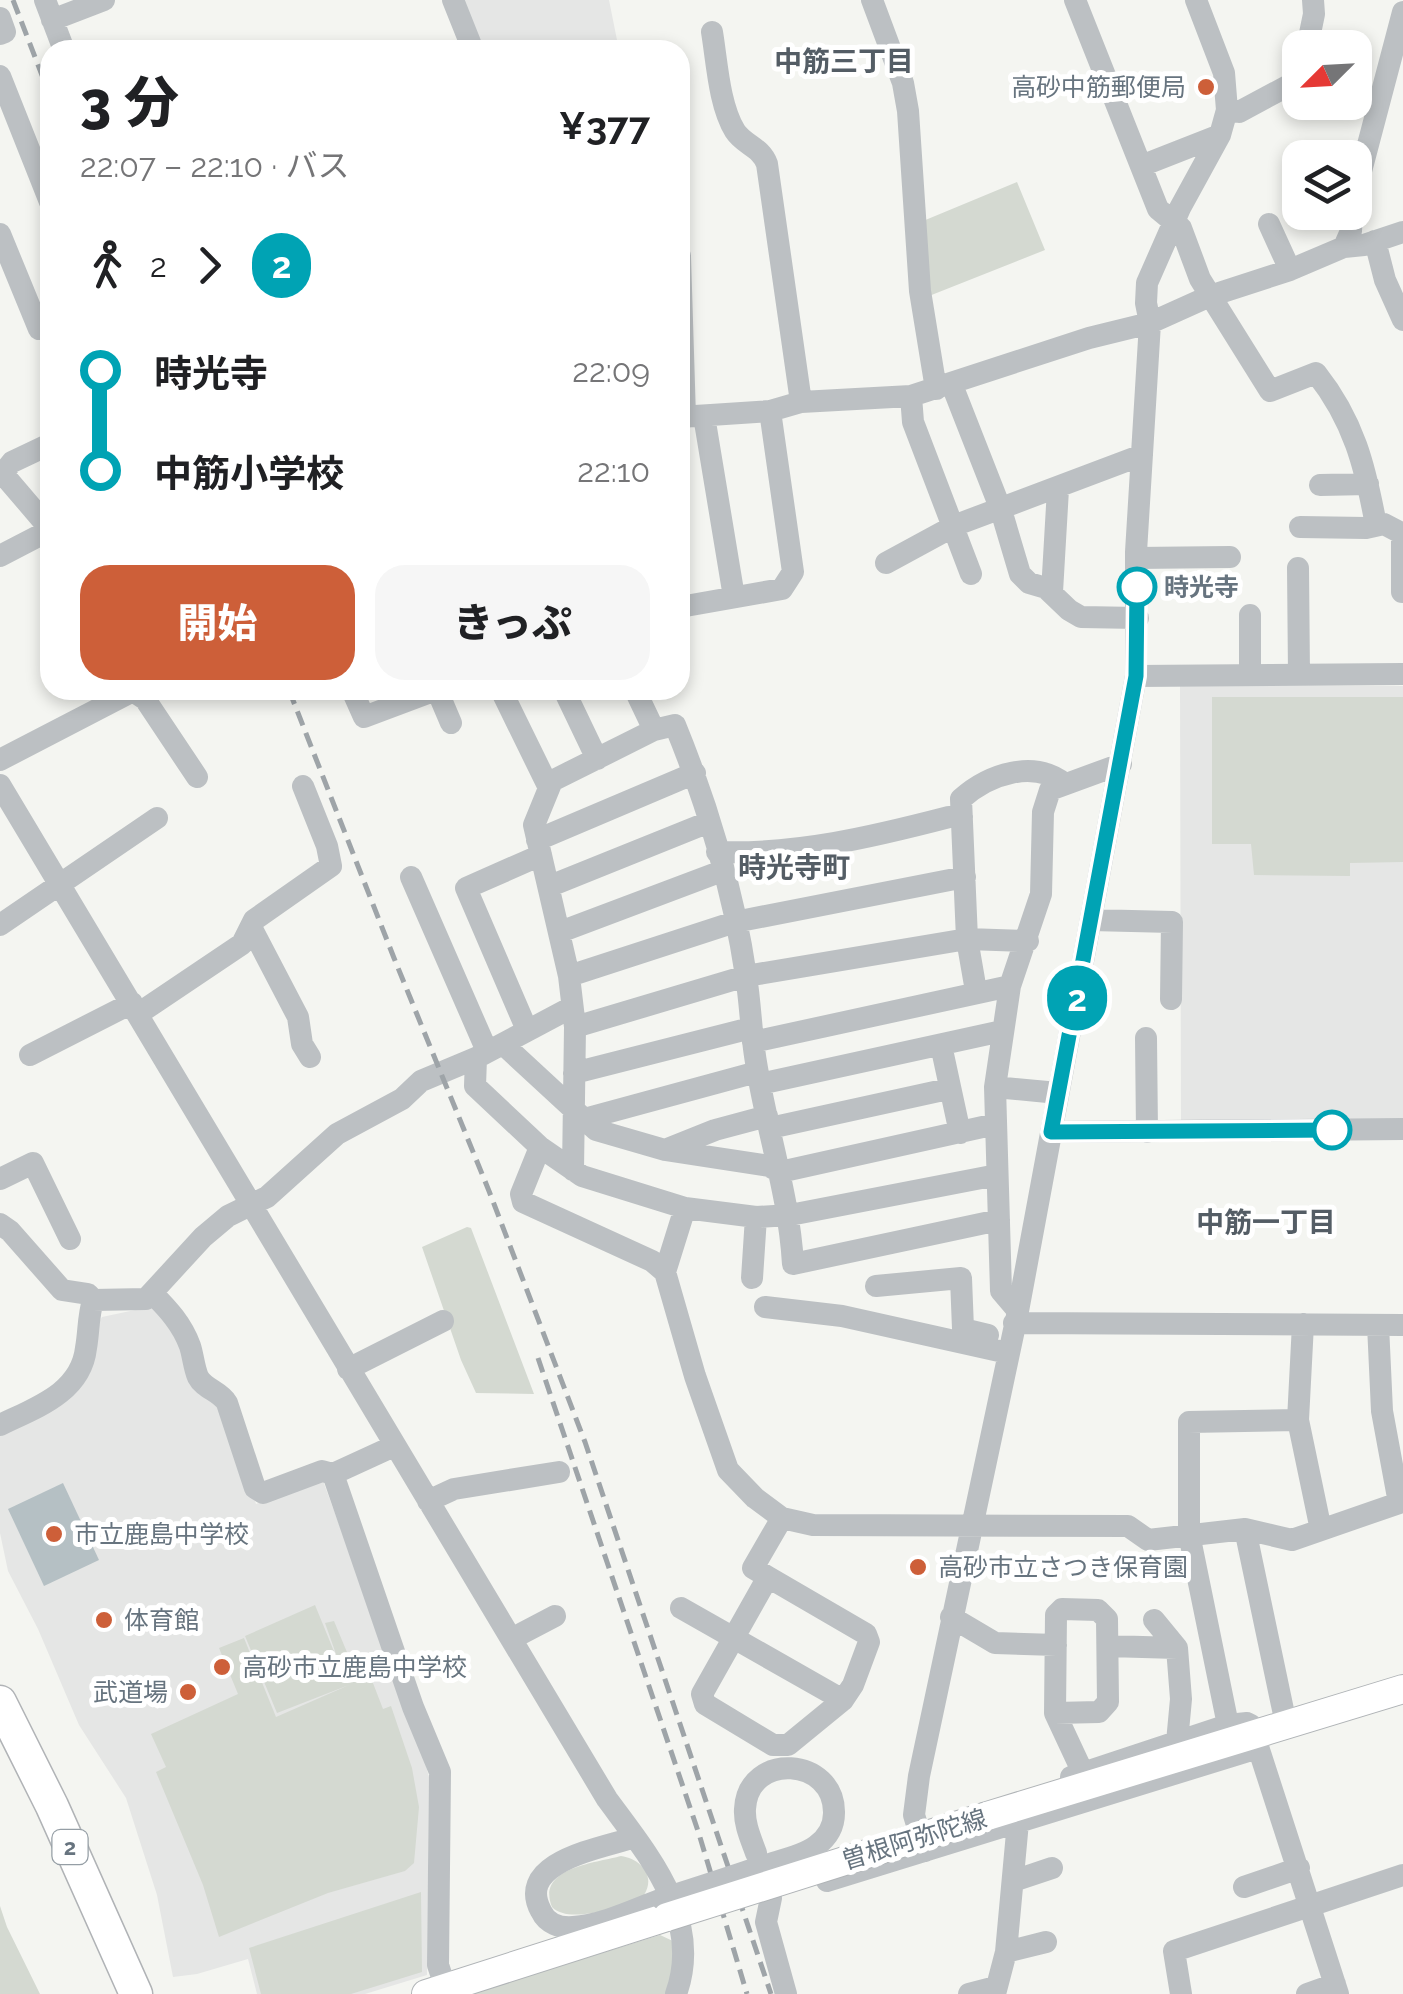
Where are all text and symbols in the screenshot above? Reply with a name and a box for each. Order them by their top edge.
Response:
north arrow [1282,30,1372,120]
map controls [1282,30,1372,230]
district label: 中筋三丁目 [774,45,914,78]
text: 3 分 [80,70,179,135]
place label: 高砂中筋郵便局 [1011,72,1186,102]
marker: 高砂中筋郵便局 [1195,76,1217,98]
text: ¥377 [559,103,650,148]
button: layers [1282,140,1372,230]
text: 22:07 – 22:10 · バス [80,147,349,184]
icon: walk [80,238,135,293]
icon: forward [182,238,237,293]
text: 2 [272,245,291,286]
text: 2 [150,247,167,284]
text: 時光寺 [154,351,268,396]
text: 22:09 [572,352,650,389]
text: 中筋小学校 [154,451,344,496]
text: 22:10 [577,452,650,489]
button: 開始 [80,565,355,680]
button: きっぷ [375,565,650,680]
marker: 時光寺 [1118,568,1156,606]
place label: 時光寺 [1164,572,1239,602]
district label: 時光寺町 [738,851,850,884]
line badge: 2 [1044,966,1110,1030]
text: 2 [1067,978,1087,1019]
unlabelled marker [1313,1111,1351,1149]
district label: 中筋一丁目 [1196,1206,1336,1239]
place label: 市立鹿島中学校 [74,1519,249,1549]
marker: 市立鹿島中学校 [43,1523,65,1545]
place label: 高砂市立さつき保育園 [938,1552,1188,1582]
marker: 高砂市立さつき保育園 [907,1556,929,1578]
place label: 体育館 [124,1605,199,1635]
marker: 体育館 [93,1609,115,1631]
place label: 高砂市立鹿島中学校 [242,1652,467,1682]
marker: 高砂市立鹿島中学校 [211,1656,233,1678]
place label: 武道場 [93,1677,168,1707]
marker: 武道場 [177,1681,199,1703]
street label: 曽根阿弥陀線 [838,1803,990,1875]
road number: 2 [52,1830,88,1864]

